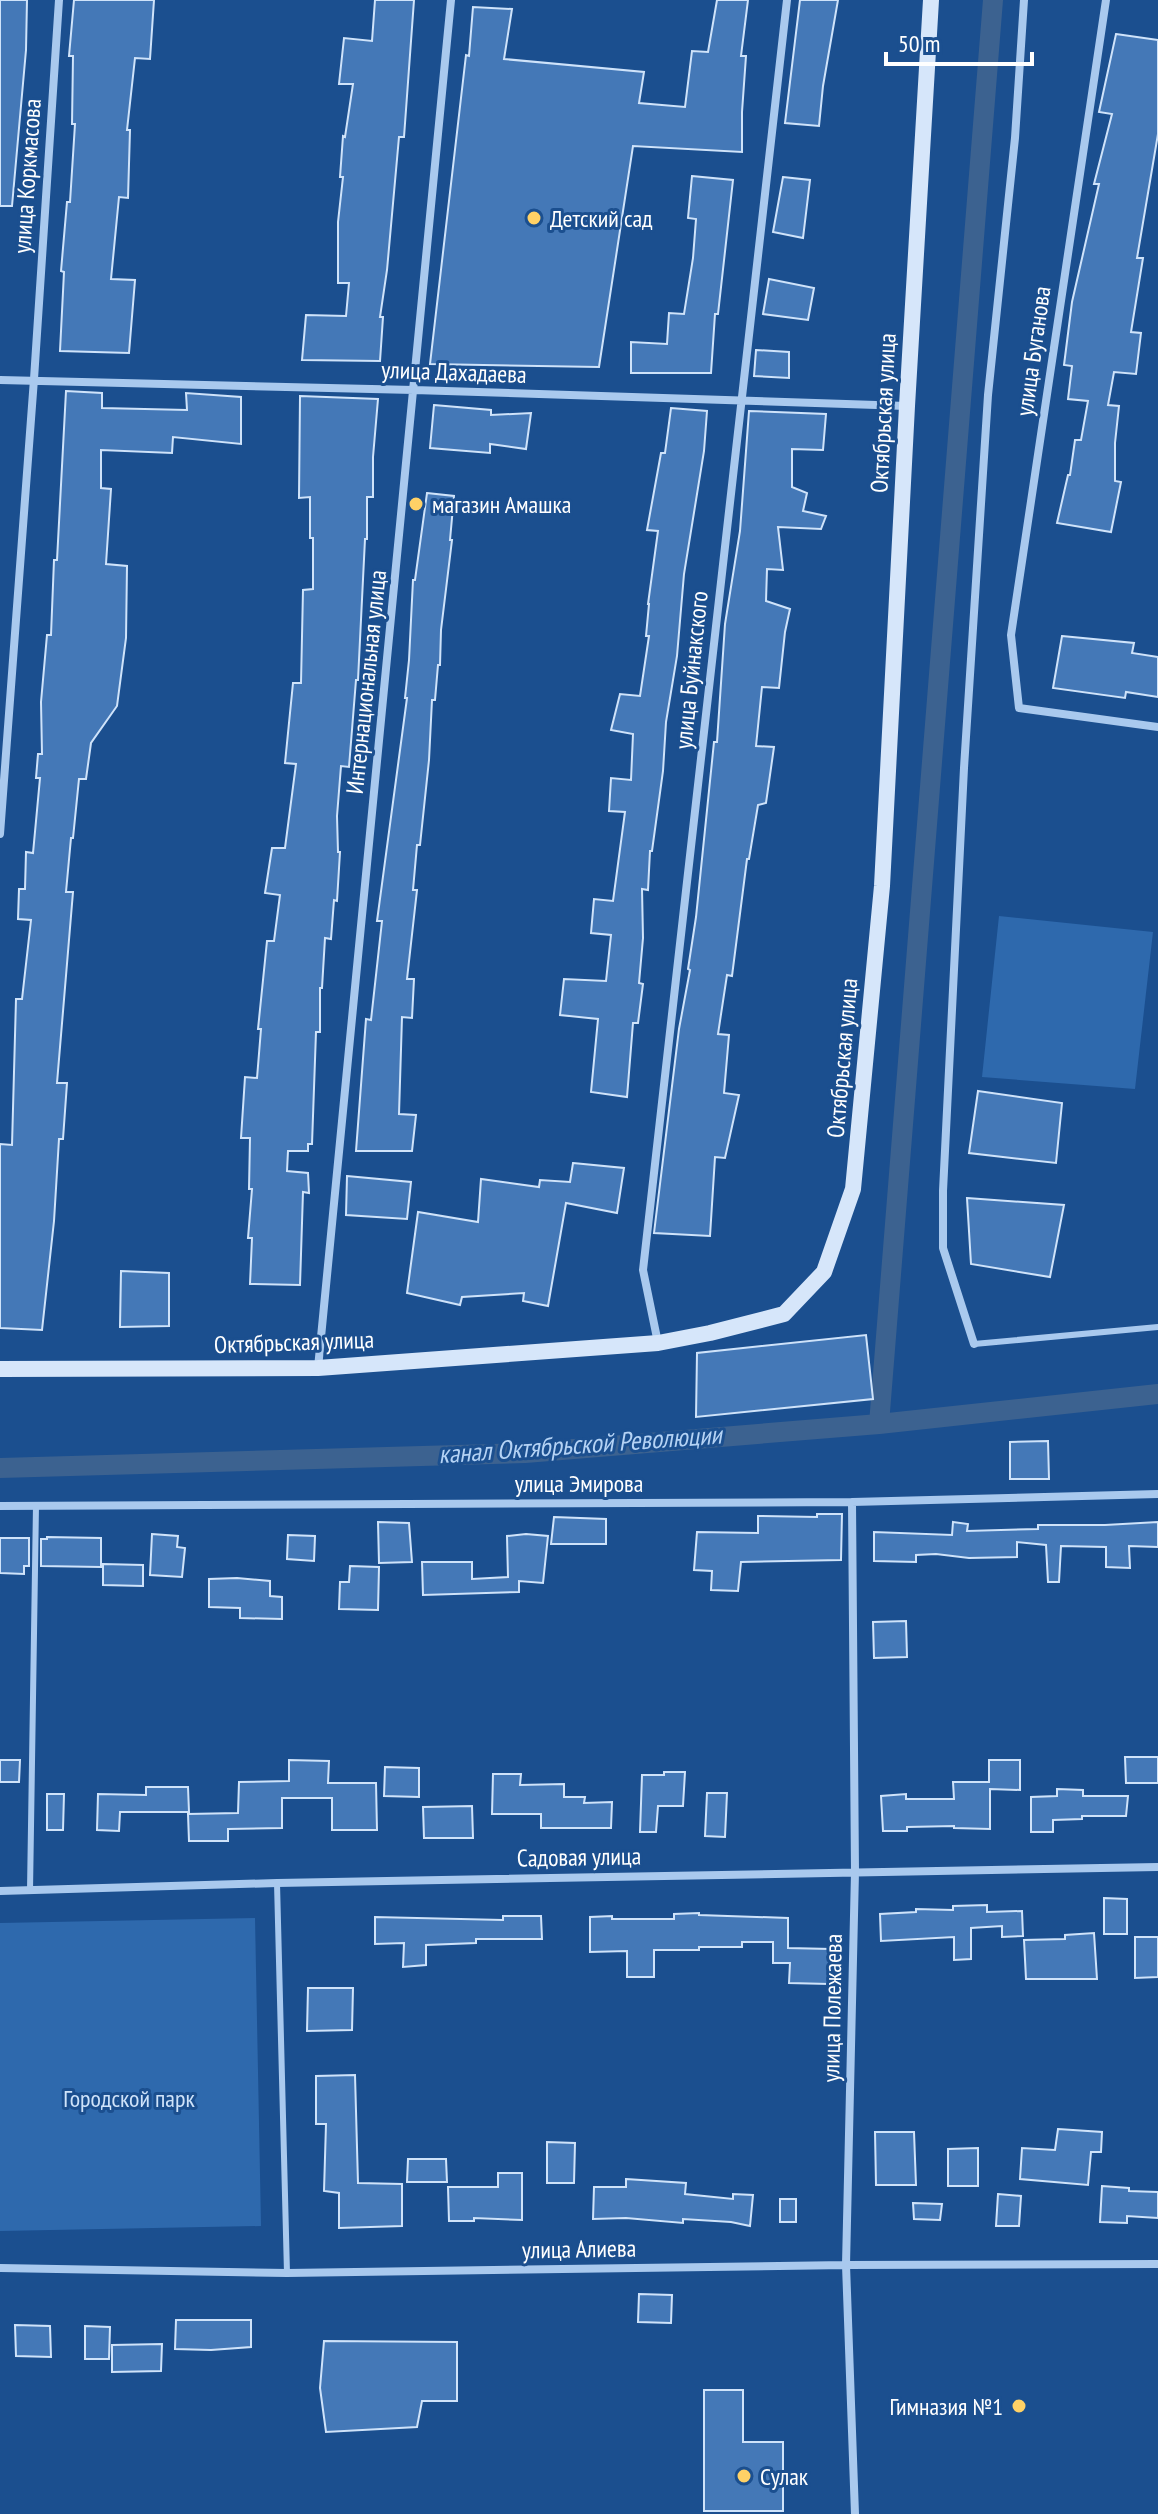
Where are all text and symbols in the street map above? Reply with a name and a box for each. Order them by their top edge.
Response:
scale bar [886,16,1032,66]
text: 50 m [898,28,940,59]
street label: улица Коркмасова [6,98,48,254]
place label: Детский сад [550,203,653,234]
marker: Детский сад [525,209,543,227]
street label: улица Буганова [1009,284,1057,418]
street label: Октябрьская улица [863,332,903,494]
street label: улица Дахадаева [381,354,527,390]
place label: магазин Амашка [432,489,571,520]
marker: магазин Амашка [407,495,425,513]
street label: Интернациональная улица [339,568,393,796]
street label: улица Буйнакского [667,589,715,751]
street label: Октябрьская улица [820,977,864,1139]
street label: Октябрьская улица [213,1324,375,1360]
water label: канал Октябрьской Революции [437,1417,725,1470]
street label: улица Эмирова [515,1468,643,1499]
street label: Садовая улица [517,1840,641,1874]
street label: улица Полежаева [815,1933,849,2083]
park label: Городской парк [63,2083,195,2114]
street label: улица Алиева [522,2233,636,2265]
place label: Гимназия №1 [890,2391,1003,2422]
marker: Гимназия №1 [1010,2397,1028,2415]
place label: Сулак [760,2461,809,2492]
marker: Сулак [735,2467,753,2485]

